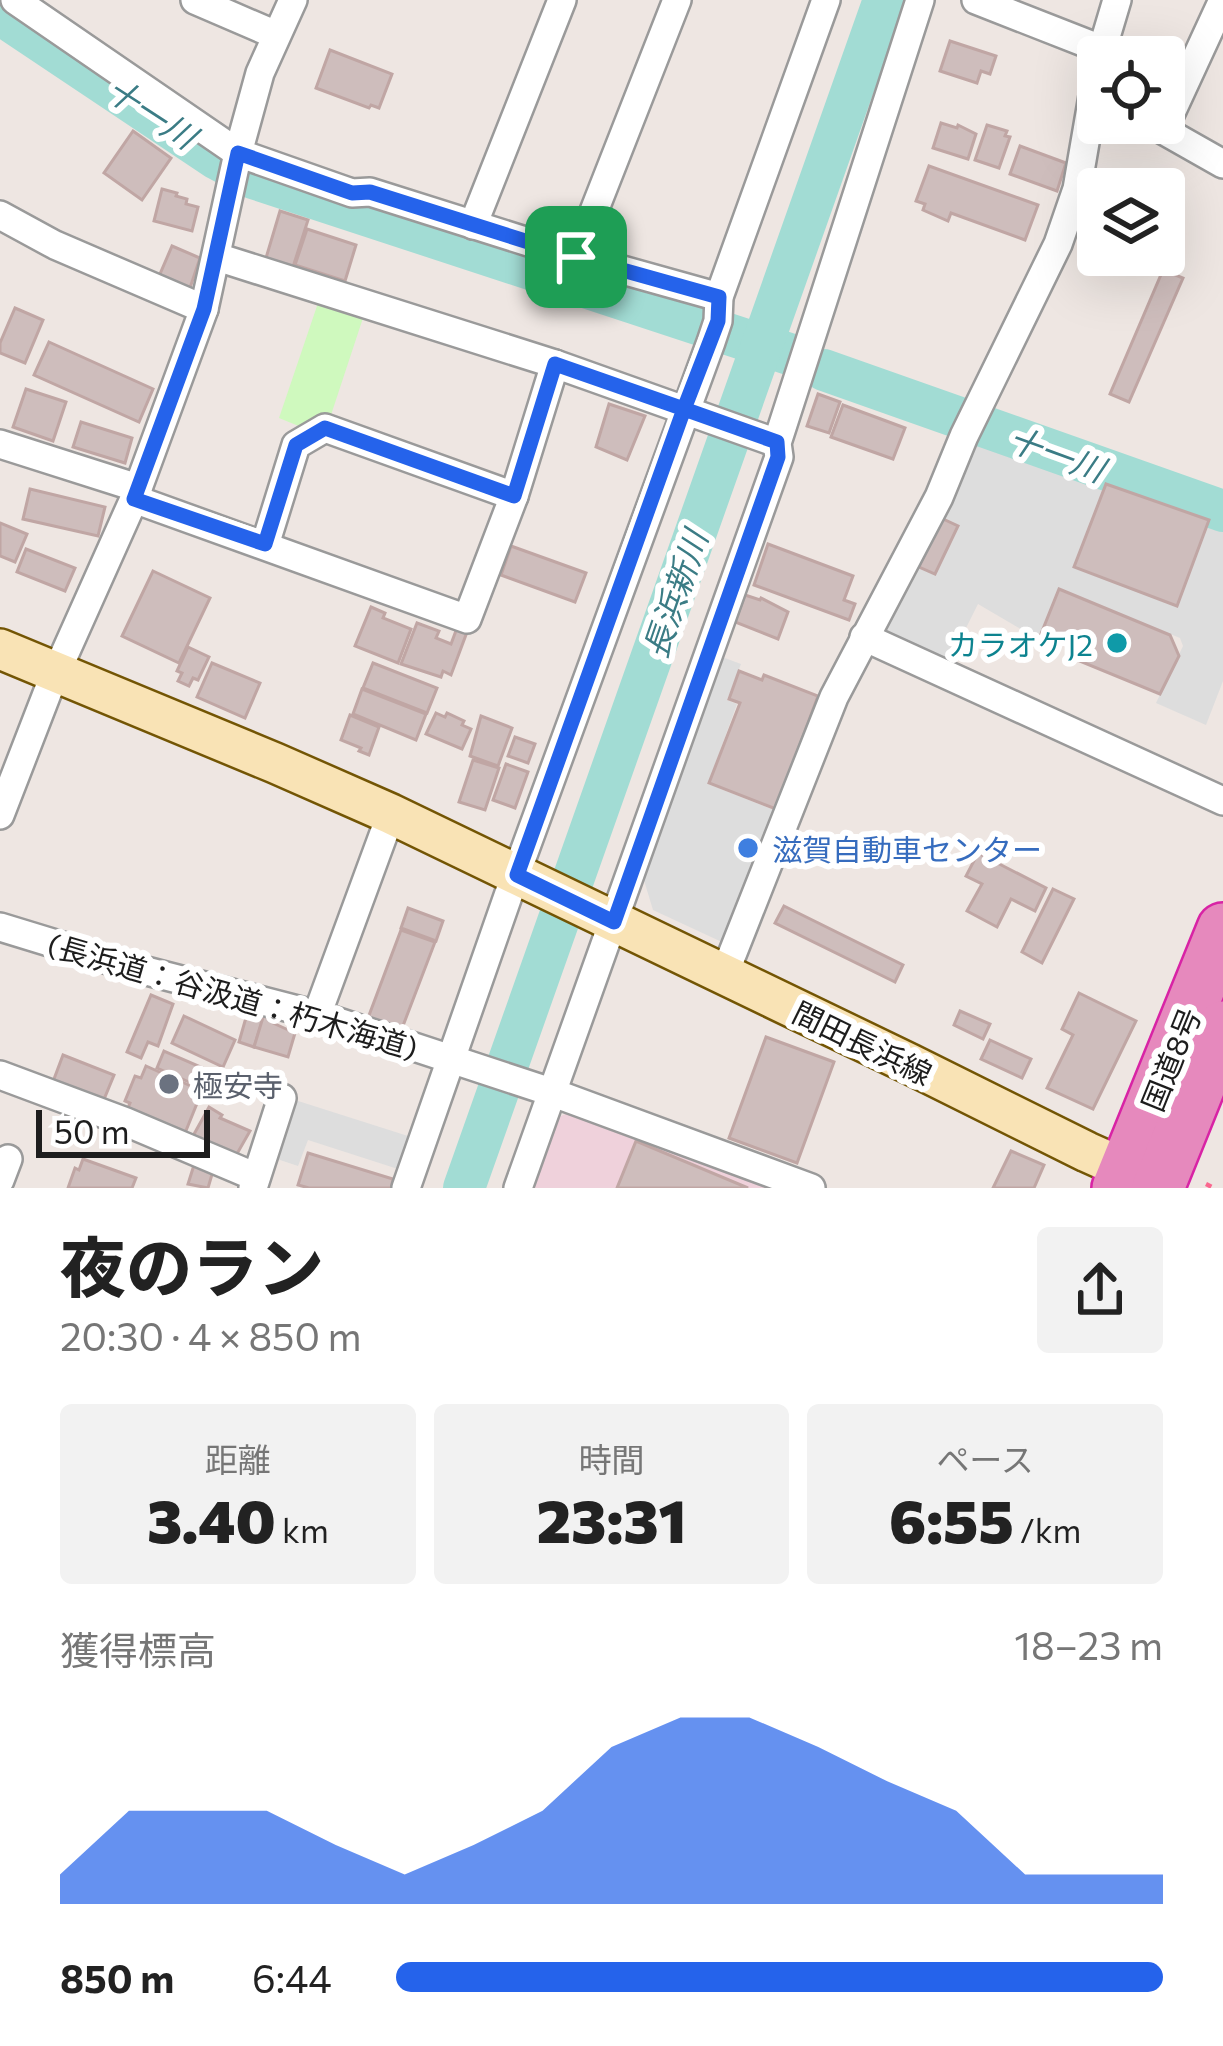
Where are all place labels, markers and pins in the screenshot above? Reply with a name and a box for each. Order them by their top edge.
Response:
pin [525,206,627,308]
place label: カラオケJ2 [948,625,1093,662]
marker: カラオケJ2 [1104,630,1130,656]
place label: 滋賀自動車センター [772,830,1042,867]
marker: 滋賀自動車センター [735,835,761,861]
place label: 極安寺 [193,1066,283,1103]
marker: 極安寺 [156,1071,182,1097]

